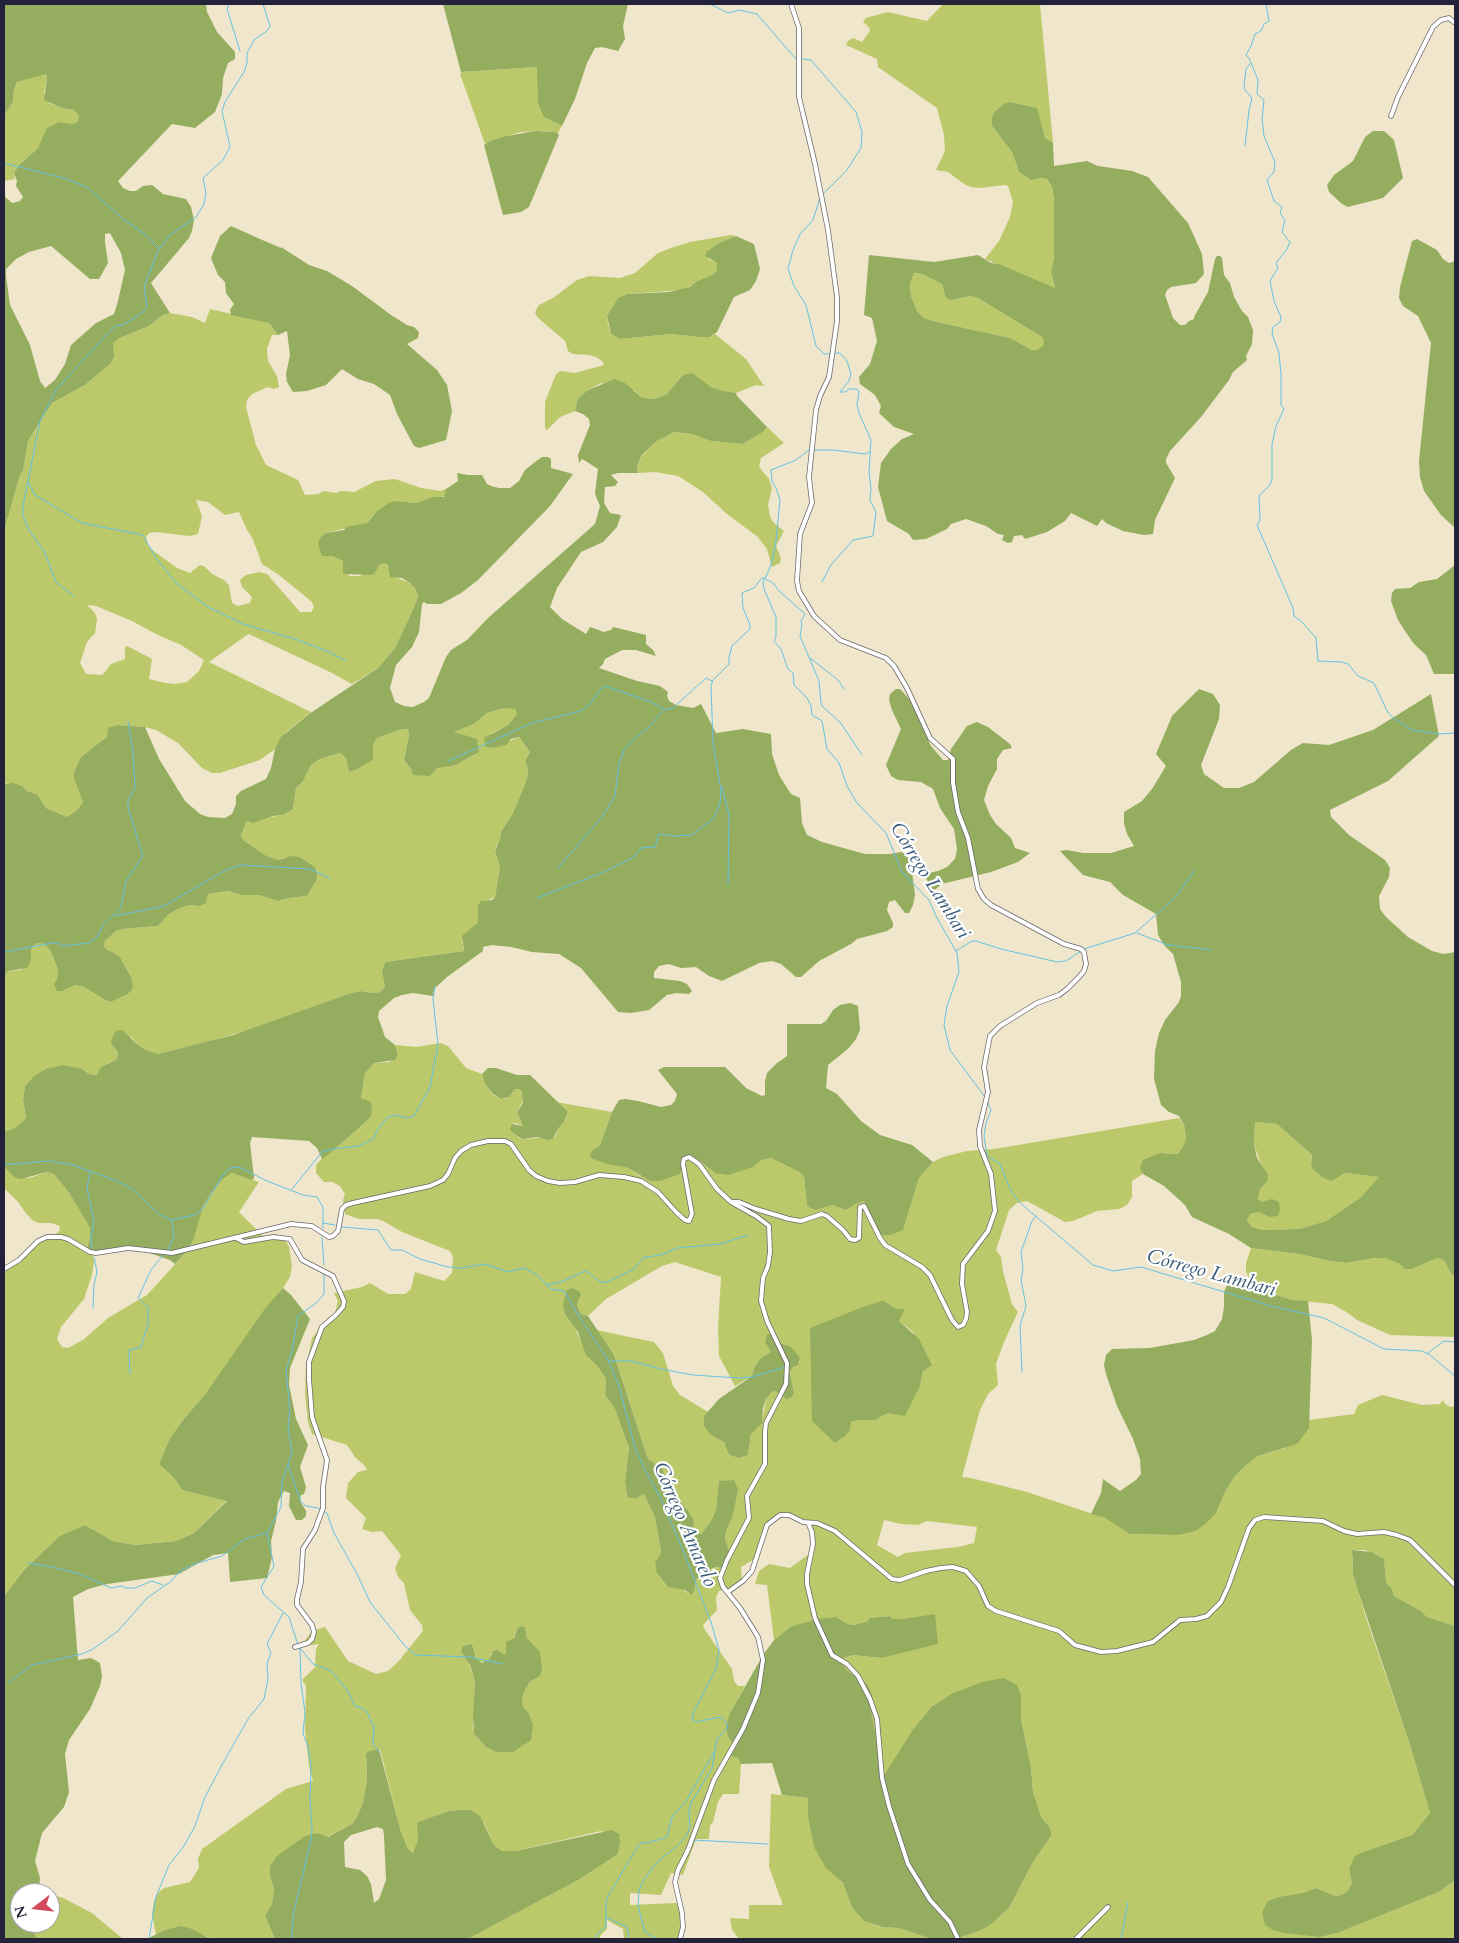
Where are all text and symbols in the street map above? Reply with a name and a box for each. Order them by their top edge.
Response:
water label: Córrego Lambari [884,818,974,944]
water label: Córrego Lambari [1144,1245,1278,1303]
water label: Córrego Amarelo [647,1459,721,1591]
north arrow [10,1883,60,1933]
text: N [10,1904,32,1920]

